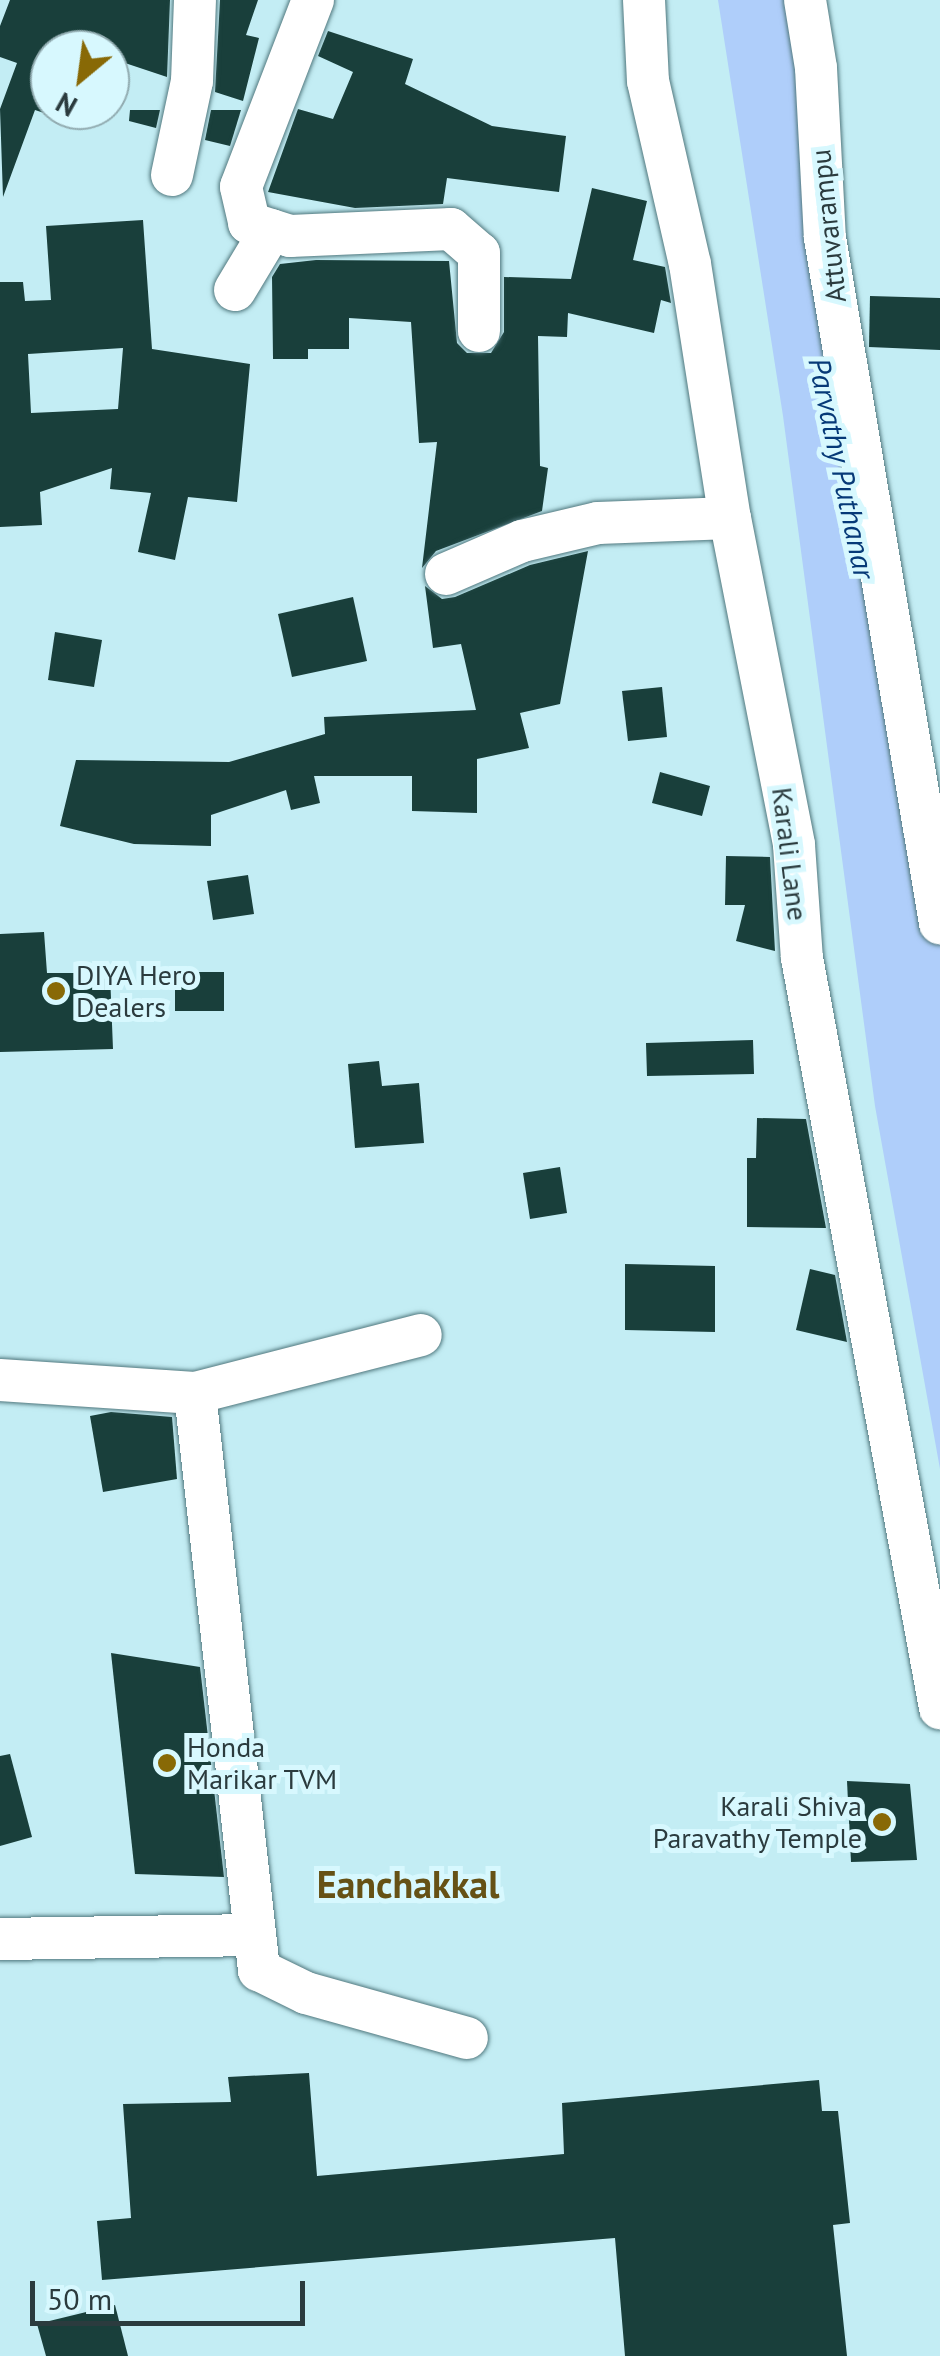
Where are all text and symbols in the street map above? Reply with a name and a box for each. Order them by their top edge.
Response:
north arrow [30,30,130,130]
text: N [49,84,83,126]
street label: Attuvarampu [803,148,853,304]
water label: Parvathy Puthanar [801,354,883,582]
street label: Karali Lane [765,785,815,923]
place label: DIYA Hero Dealers [76,958,198,1024]
marker: DIYA Hero Dealers [45,980,67,1002]
place label: Honda Marikar TVM [187,1730,338,1796]
marker: Honda Marikar TVM [156,1752,178,1774]
place label: Karali Shiva Paravathy Temple [651,1789,862,1855]
marker: Karali Shiva Paravathy Temple [871,1811,893,1833]
district label: Eanchakkal [317,1861,499,1907]
scale bar [35,2261,310,2323]
text: 50 m [47,2279,112,2318]

